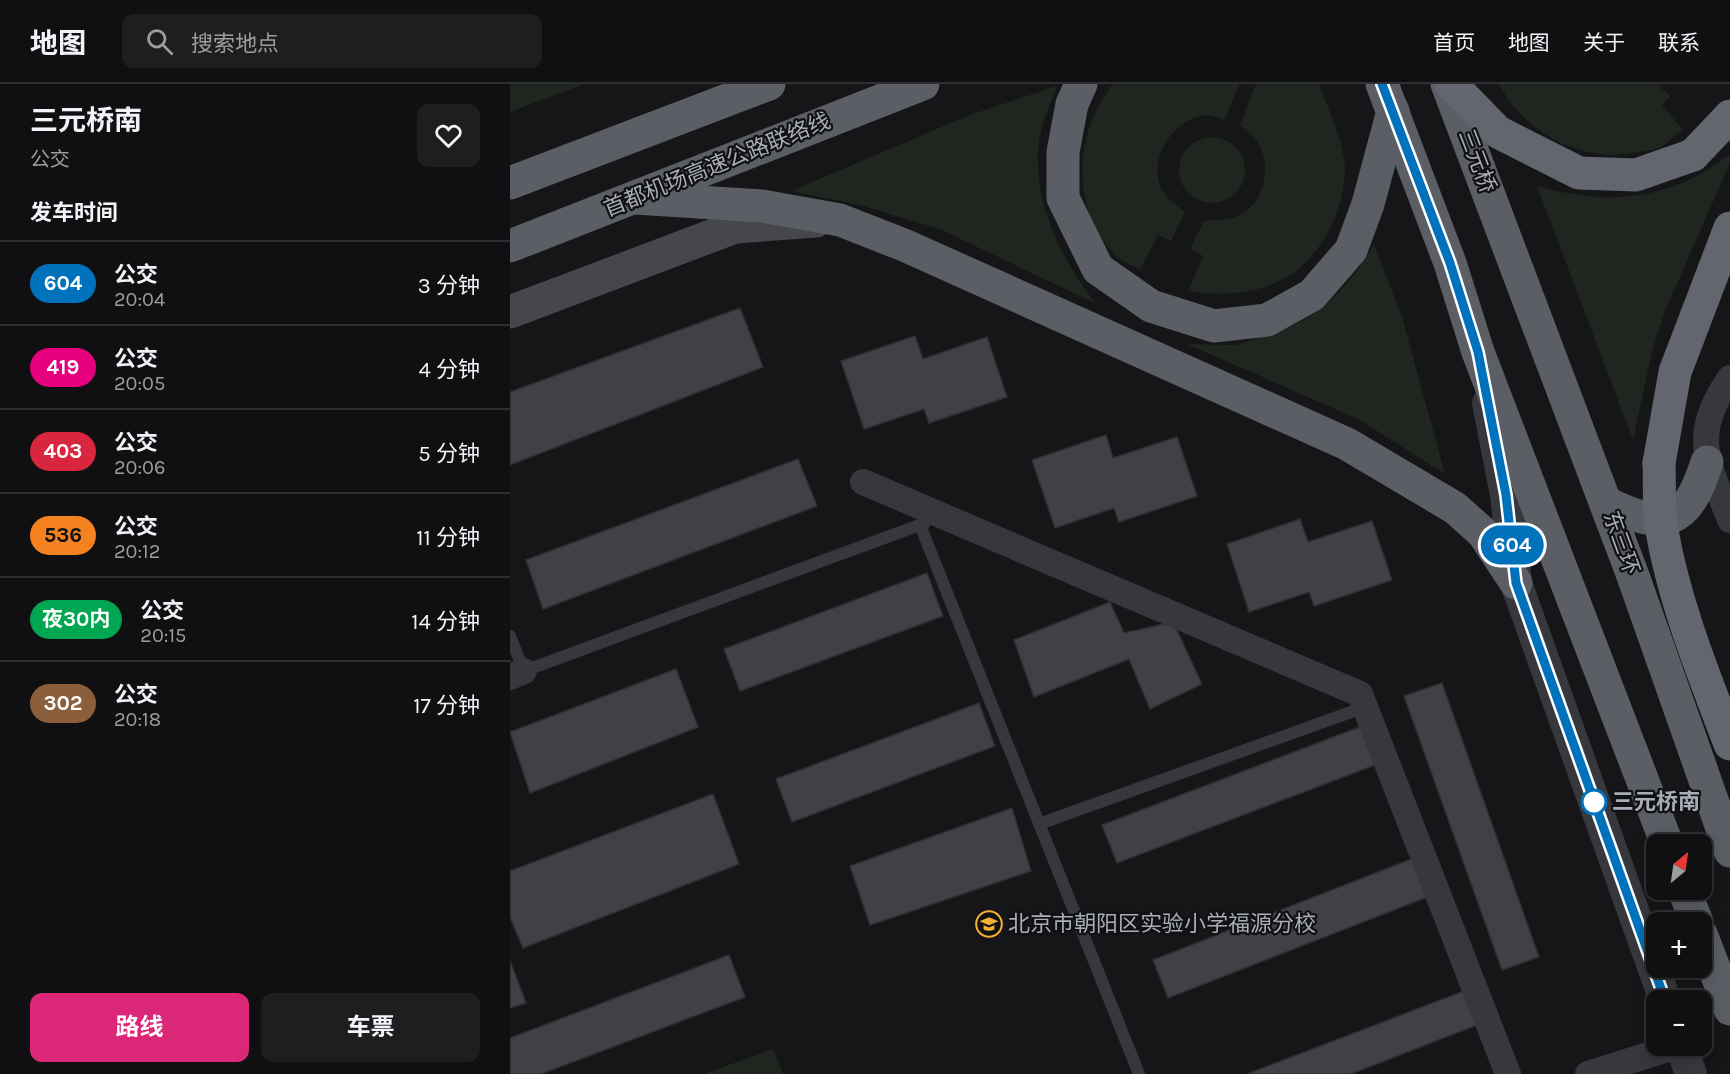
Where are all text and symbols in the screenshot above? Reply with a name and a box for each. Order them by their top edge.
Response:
search box [122,14,542,68]
icon: search [143,25,176,58]
text: 地图 [30,27,86,60]
text: 搜索地点 [191,31,279,57]
text: 首页 [1433,31,1475,55]
text: 地图 [1508,31,1550,55]
text: 关于 [1583,31,1625,55]
text: 联系 [1658,31,1700,55]
text: 三元桥南 [30,104,142,137]
button: heart [417,104,480,167]
street label: 首都机场高速公路联络线 [600,108,834,222]
street label: 三元桥 [1453,126,1501,196]
text: 公交 [30,148,70,171]
text: 发车时间 [30,200,118,226]
text: 公交 [114,262,158,288]
text: 604 [44,271,82,295]
text: 3 分钟 [418,273,480,299]
text: 20:04 [114,288,165,311]
text: 公交 [114,346,158,372]
text: 419 [47,355,79,379]
text: 4 分钟 [418,357,480,383]
text: 20:05 [114,372,165,395]
text: 公交 [114,430,158,456]
text: 403 [44,439,82,463]
text: 5 分钟 [418,441,480,467]
text: 20:06 [114,456,165,479]
street label: 东三环 [1597,508,1645,578]
text: 公交 [114,514,158,540]
text: 536 [44,523,82,547]
text: 11 分钟 [416,525,480,551]
line badge: 604 [1478,526,1546,564]
text: 604 [1493,533,1531,557]
text: 20:12 [114,540,160,563]
text: 公交 [140,598,184,624]
text: 夜30内 [42,607,110,631]
text: 14 分钟 [411,609,480,635]
text: 20:15 [140,624,186,647]
text: 公交 [114,682,158,708]
text: 302 [43,691,83,715]
text: 17 分钟 [413,693,480,719]
text: 20:18 [114,708,161,731]
marker: 三元桥南 [1581,789,1607,815]
place label: 三元桥南 [1612,789,1700,815]
north arrow [1646,834,1712,900]
map controls [1646,834,1712,1056]
school or university icon: 北京市朝阳区实验小学福源分校 [974,909,1004,939]
place label: 北京市朝阳区实验小学福源分校 [1008,911,1316,937]
button: + [1646,912,1712,978]
button: − [1646,990,1712,1056]
button: 路线 [30,993,249,1062]
button: 车票 [261,993,480,1062]

